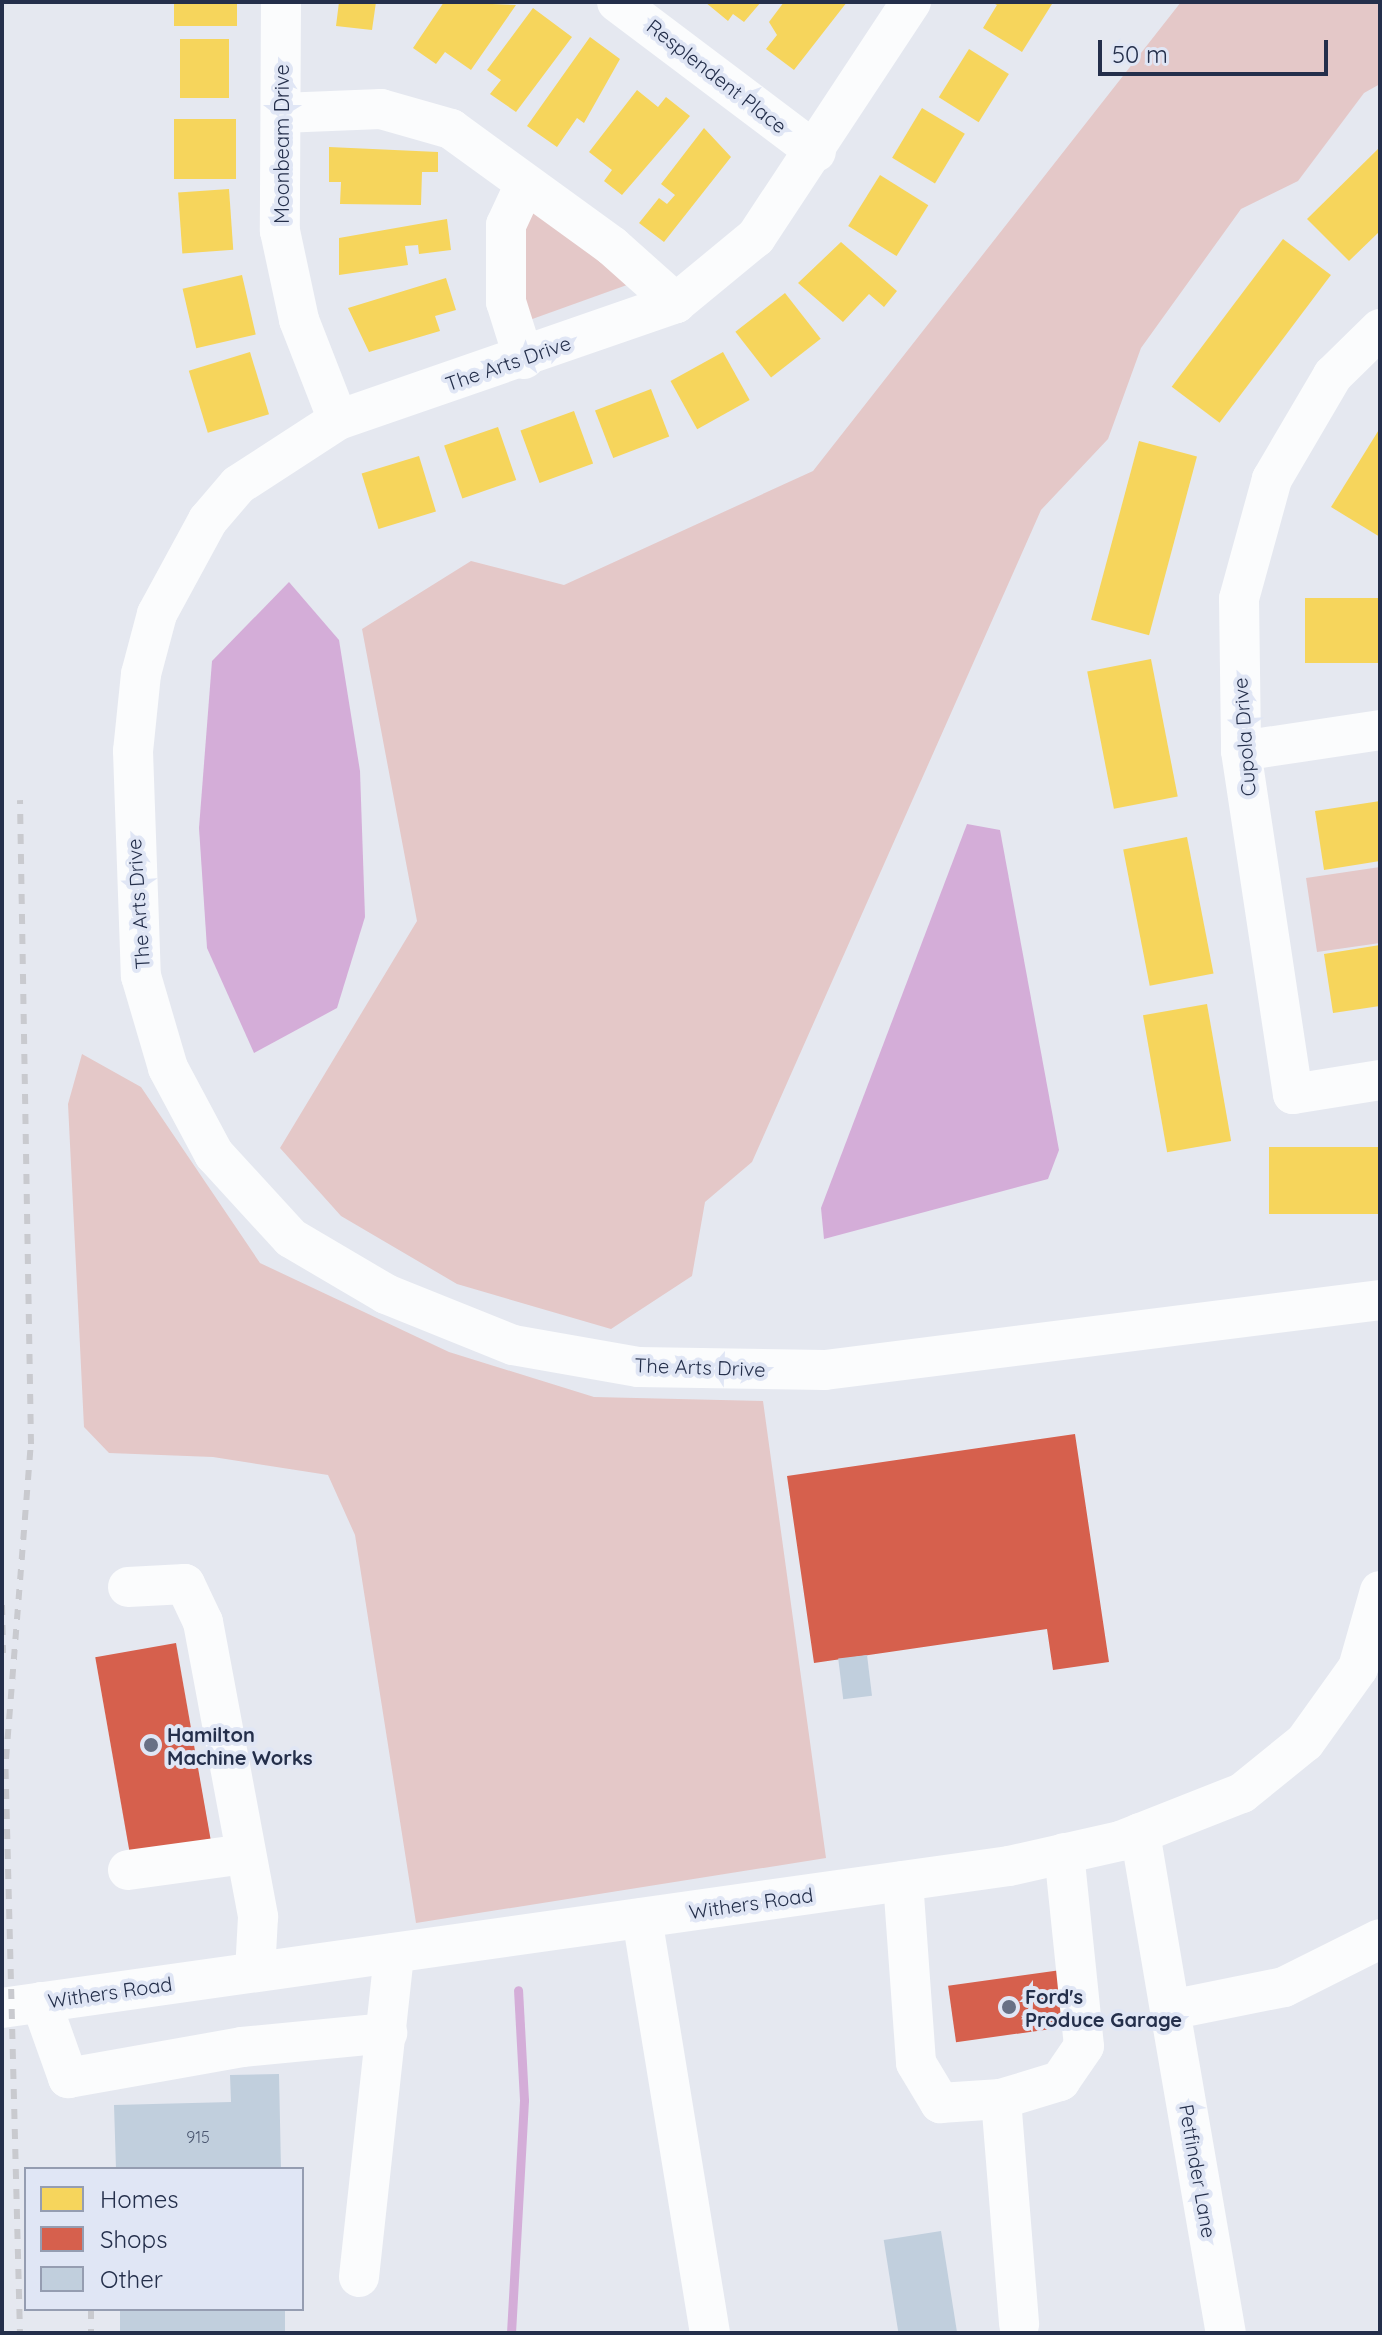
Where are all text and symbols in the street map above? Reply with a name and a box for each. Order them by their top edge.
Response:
street label: Resplendent Place [642,14,792,138]
scale bar [1102,24,1332,74]
text: 50 m [1112,39,1168,69]
street label: Moonbeam Drive [269,64,293,224]
street label: The Arts Drive [442,330,574,396]
street label: Cupola Drive [1228,677,1260,797]
street label: The Arts Drive [121,838,155,970]
street label: The Arts Drive [634,1353,766,1381]
place label: Hamilton Machine Works [167,1722,313,1769]
marker: Hamilton Machine Works [142,1736,160,1754]
street label: Withers Road [687,1882,815,1924]
street label: Withers Road [46,1971,174,2013]
place label: Ford's Produce Garage [1025,1984,1182,2031]
marker: Ford's Produce Garage [1000,1998,1018,2016]
street label: Petfinder Lane [1174,2102,1222,2240]
house number: 915 [186,2127,210,2147]
legend [24,2167,304,2311]
text: Homes [100,2184,178,2214]
text: Shops [100,2224,167,2254]
text: Other [100,2264,163,2294]

